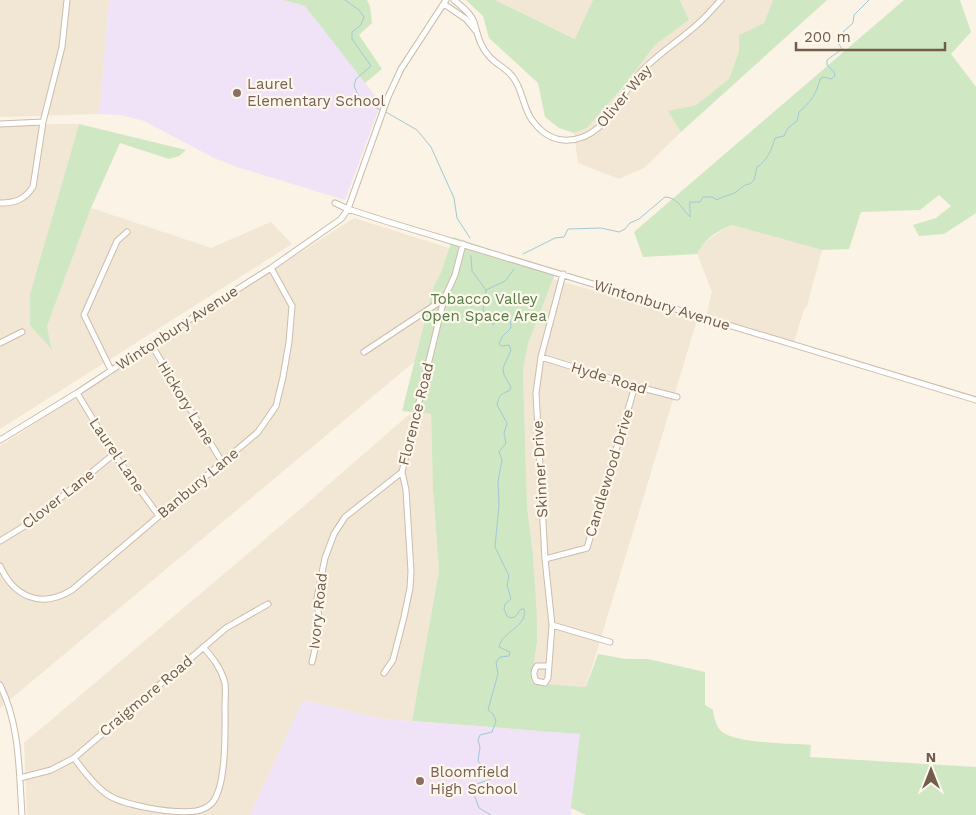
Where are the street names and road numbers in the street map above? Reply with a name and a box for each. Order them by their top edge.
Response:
street label: Oliver Way [593,61,656,131]
street label: Wintonbury Avenue [592,276,732,334]
street label: Wintonbury Avenue [113,282,241,374]
street label: Hickory Lane [154,358,218,448]
street label: Hyde Road [569,358,649,398]
street label: Florence Road [395,361,437,467]
street label: Candlewood Drive [581,407,637,539]
street label: Laurel Lane [86,414,148,496]
street label: Skinner Drive [528,420,552,518]
street label: Banbury Lane [154,444,242,522]
street label: Clover Lane [18,465,98,533]
street label: Ivory Road [305,572,331,650]
street label: Craigmore Road [96,652,196,740]

